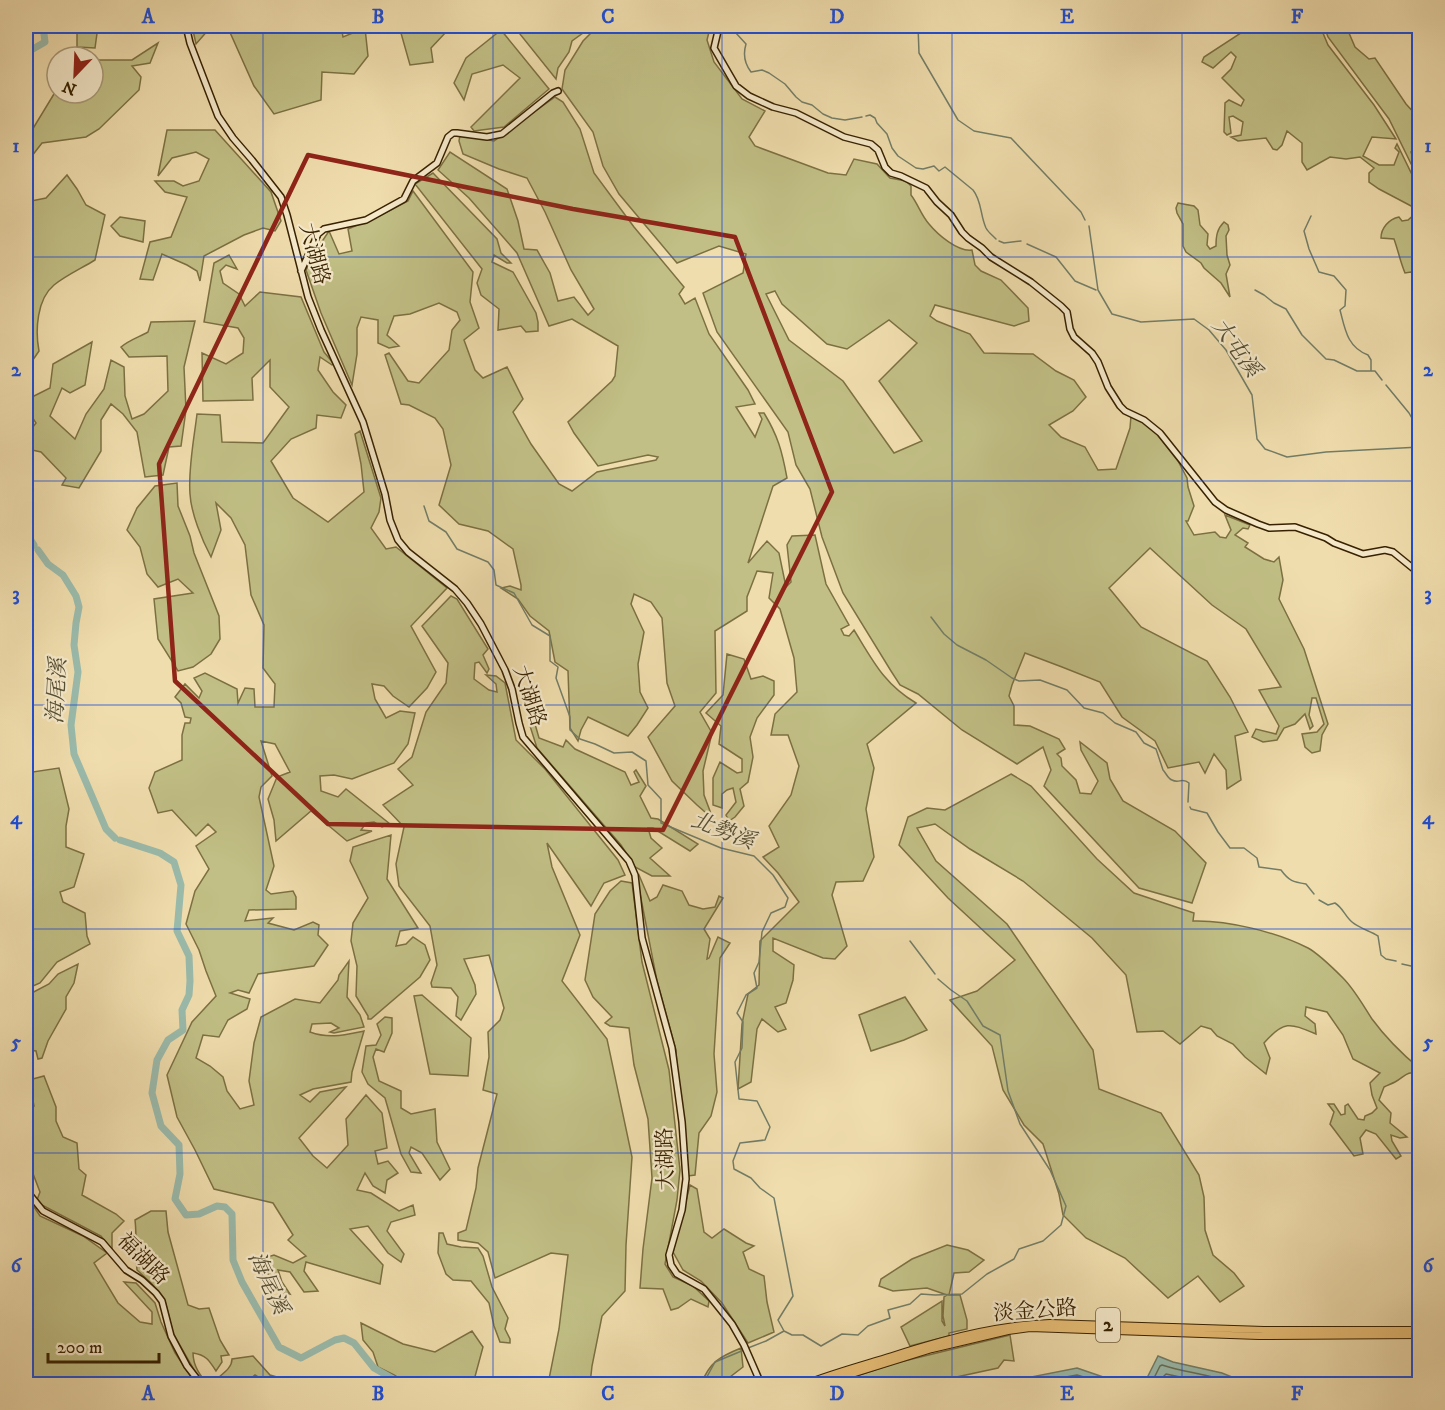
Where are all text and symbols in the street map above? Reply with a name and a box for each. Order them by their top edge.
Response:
text: A [141,5,156,30]
text: B [372,5,384,30]
text: C [601,5,615,30]
text: D [830,5,845,30]
text: E [1060,5,1074,30]
text: F [1291,5,1304,30]
north arrow [45,45,105,105]
text: N [60,76,79,100]
text: 1 [12,134,20,159]
text: 1 [1424,134,1432,159]
street label: 大湖路 [293,220,335,288]
water label: 大屯溪 [1206,313,1267,384]
text: 2 [11,358,22,383]
text: 2 [1423,358,1434,383]
text: 3 [12,582,20,607]
text: 3 [1424,582,1432,607]
water label: 海尾溪 [42,655,72,725]
street label: 大湖路 [507,662,551,730]
text: 4 [10,806,23,831]
text: 4 [1422,806,1435,831]
water label: 北勢溪 [687,807,761,856]
text: 5 [10,1030,21,1055]
text: 5 [1422,1030,1433,1055]
street label: 大湖路 [652,1127,680,1191]
street label: 福湖路 [112,1228,174,1290]
water label: 海尾溪 [242,1247,295,1320]
text: 6 [11,1254,23,1279]
text: 6 [1423,1254,1435,1279]
street label: 淡金公路 [992,1295,1078,1327]
road number: 2 [1096,1308,1120,1342]
scale bar [48,1326,159,1364]
text: 200 m [57,1337,103,1359]
text: A [141,1382,156,1407]
text: B [372,1382,384,1407]
text: C [601,1382,615,1407]
text: D [830,1382,845,1407]
text: E [1060,1382,1074,1407]
text: F [1291,1382,1304,1407]

